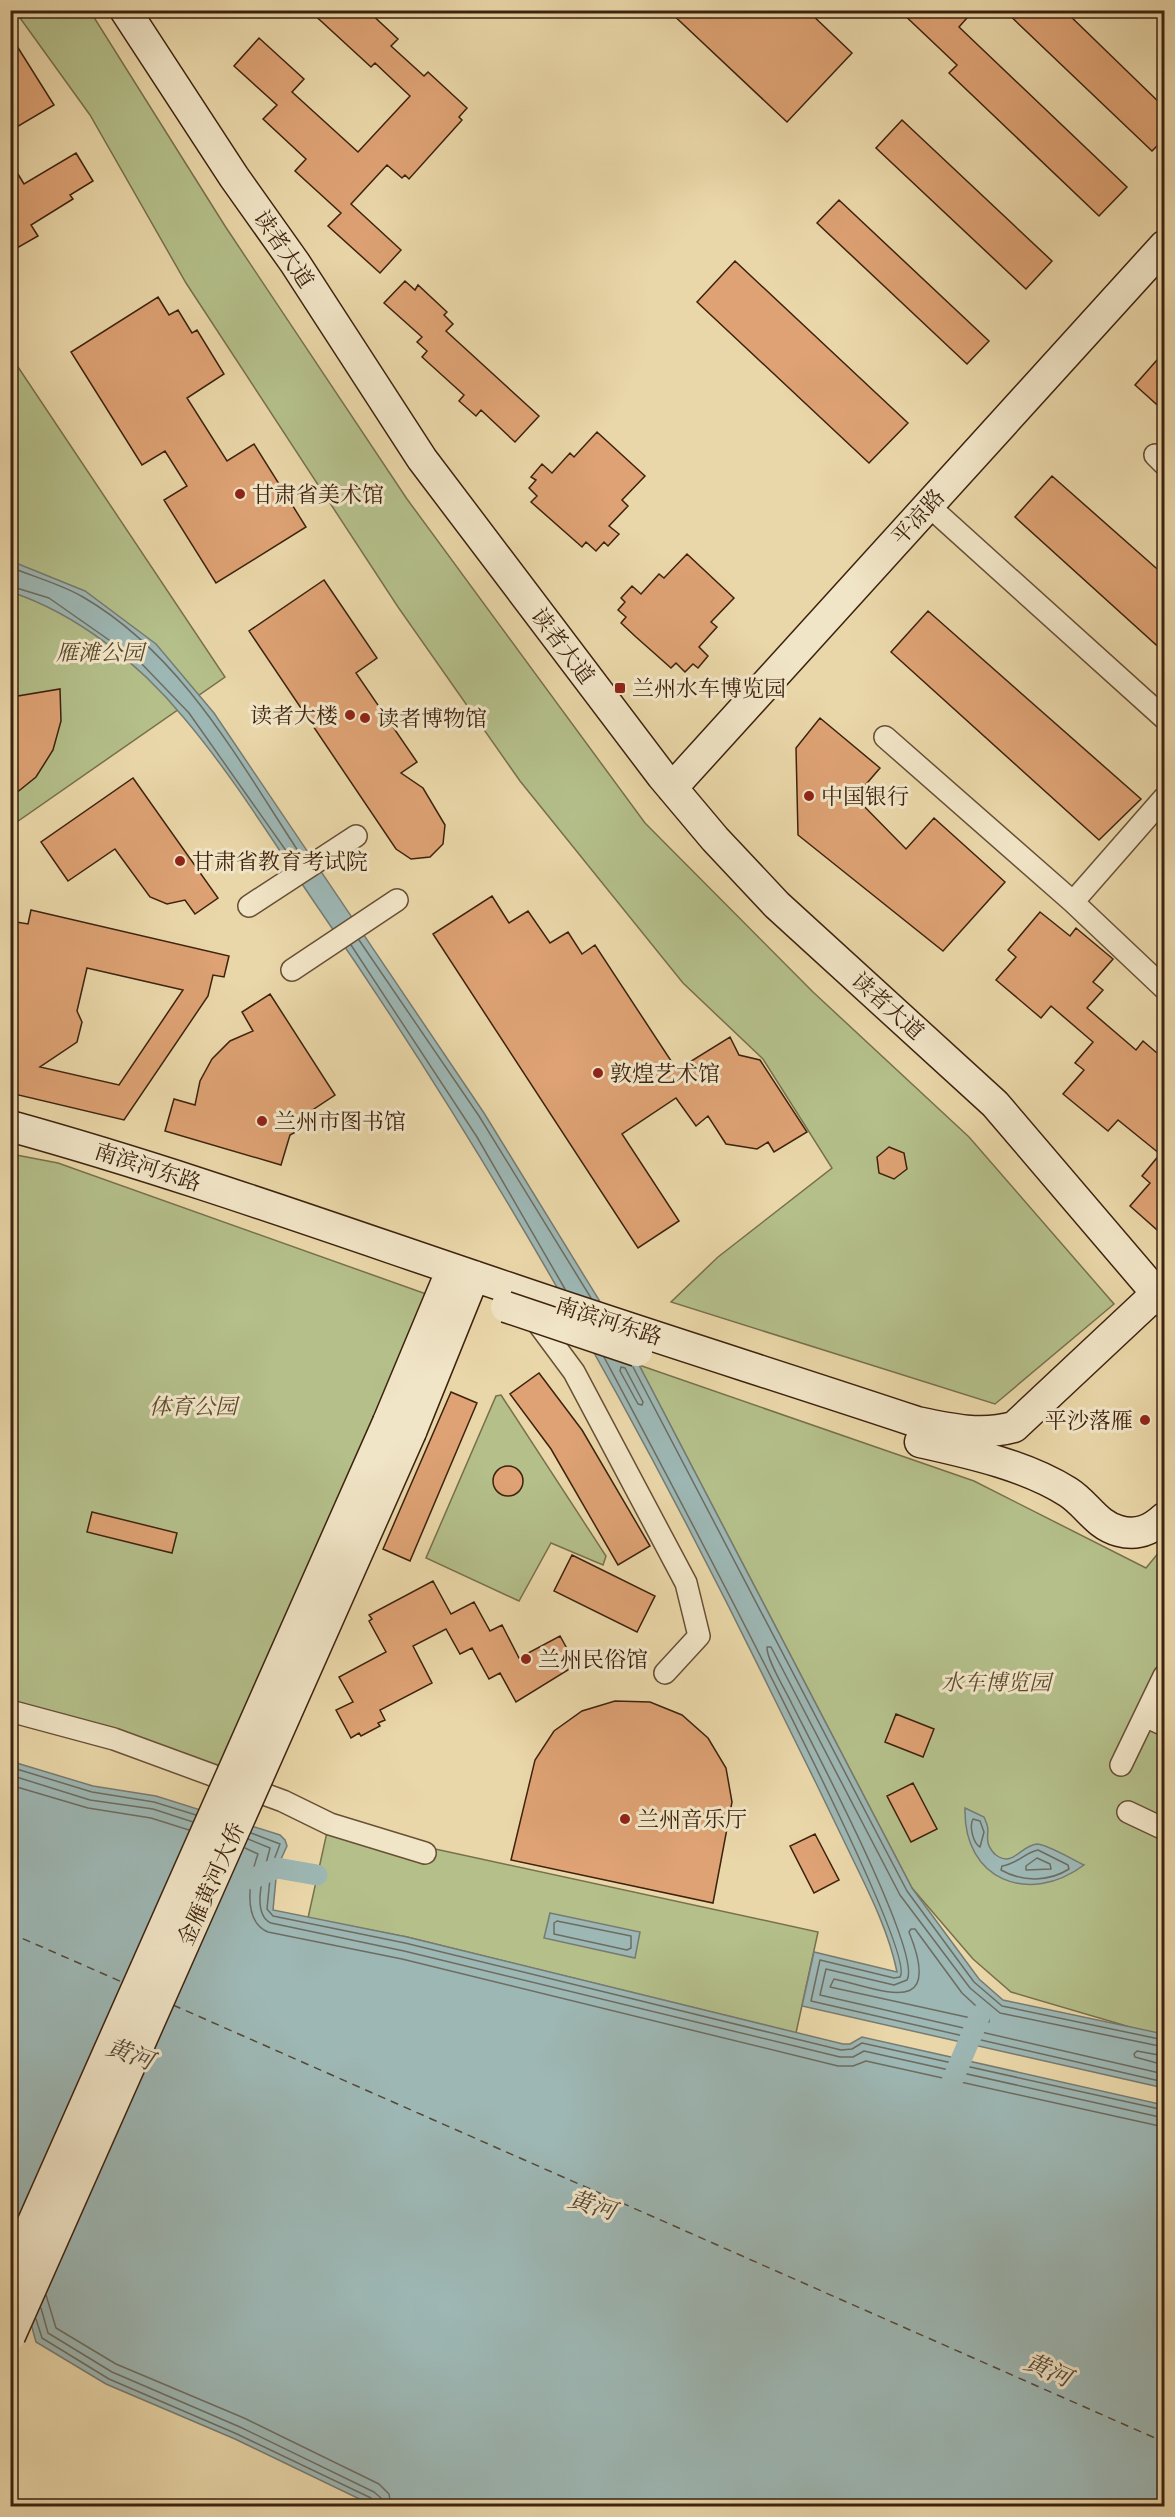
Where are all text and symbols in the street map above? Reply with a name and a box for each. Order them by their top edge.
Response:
street label: 读者大道 [248,205,320,293]
place label: 甘肃省美术馆 [252,481,384,508]
street label: 平凉路 [886,483,950,551]
marker: 甘肃省美术馆 [233,487,247,501]
street label: 读者大道 [526,603,600,689]
park label: 雁滩公园 [56,639,147,666]
place label: 兰州水车博览园 [632,675,786,702]
marker: 兰州水车博览园 [613,681,627,695]
place label: 读者大楼 [250,702,338,729]
place label: 读者博物馆 [377,705,487,732]
marker: 读者大楼 [343,708,357,722]
marker: 读者博物馆 [358,711,372,725]
place label: 中国银行 [821,783,909,810]
marker: 中国银行 [802,789,816,803]
place label: 甘肃省教育考试院 [192,848,368,875]
marker: 甘肃省教育考试院 [173,854,187,868]
street label: 读者大道 [846,967,930,1045]
place label: 敦煌艺术馆 [610,1060,720,1087]
marker: 敦煌艺术馆 [591,1066,605,1080]
place label: 兰州市图书馆 [274,1108,406,1135]
marker: 兰州市图书馆 [255,1114,269,1128]
street label: 南滨河东路 [92,1137,204,1197]
street label: 南滨河东路 [553,1291,665,1351]
park label: 体育公园 [149,1393,240,1420]
place label: 平沙落雁 [1045,1407,1133,1434]
marker: 平沙落雁 [1138,1413,1152,1427]
place label: 兰州民俗馆 [538,1646,648,1673]
marker: 兰州民俗馆 [519,1652,533,1666]
park label: 水车博览园 [941,1669,1054,1696]
place label: 兰州音乐厅 [637,1806,747,1833]
marker: 兰州音乐厅 [618,1812,632,1826]
street label: 金雁黄河大侨 [172,1818,250,1950]
water label: 黄河 [102,2032,161,2078]
water label: 黄河 [565,2184,623,2228]
water label: 黄河 [1020,2347,1080,2395]

